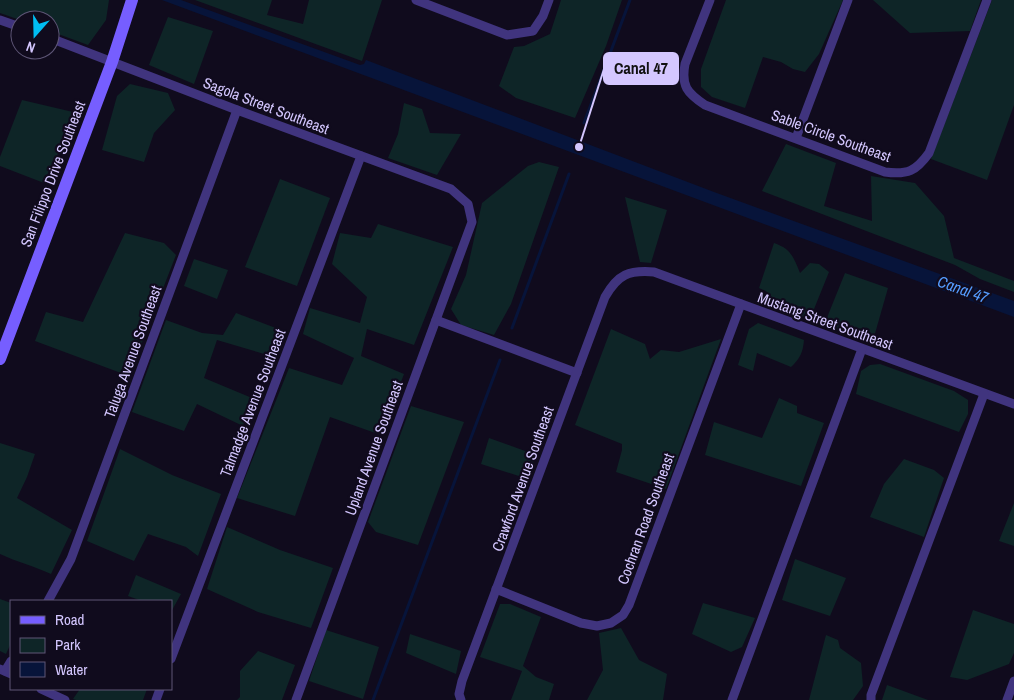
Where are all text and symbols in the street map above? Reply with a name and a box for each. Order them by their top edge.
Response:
north arrow [10,10,60,60]
text: N [24,37,38,57]
callout: Canal 47 [604,53,678,84]
text: Canal 47 [614,57,668,79]
street label: Sagola Street Southeast [200,72,333,139]
street label: San Filippo Drive Southeast [15,97,90,250]
street label: Sable Circle Southeast [768,104,894,167]
water label: Canal 47 [935,270,992,309]
street label: Taluga Avenue Southeast [99,282,166,421]
street label: Mustang Street Southeast [755,286,896,355]
street label: Talmadge Avenue Southeast [215,325,291,480]
street label: Upland Avenue Southeast [339,377,408,518]
street label: Crawford Avenue Southeast [487,403,559,554]
street label: Cochran Road Southeast [612,450,679,587]
legend [10,600,172,690]
text: Road [55,609,84,630]
text: Park [55,634,81,655]
text: Water [55,659,87,680]

